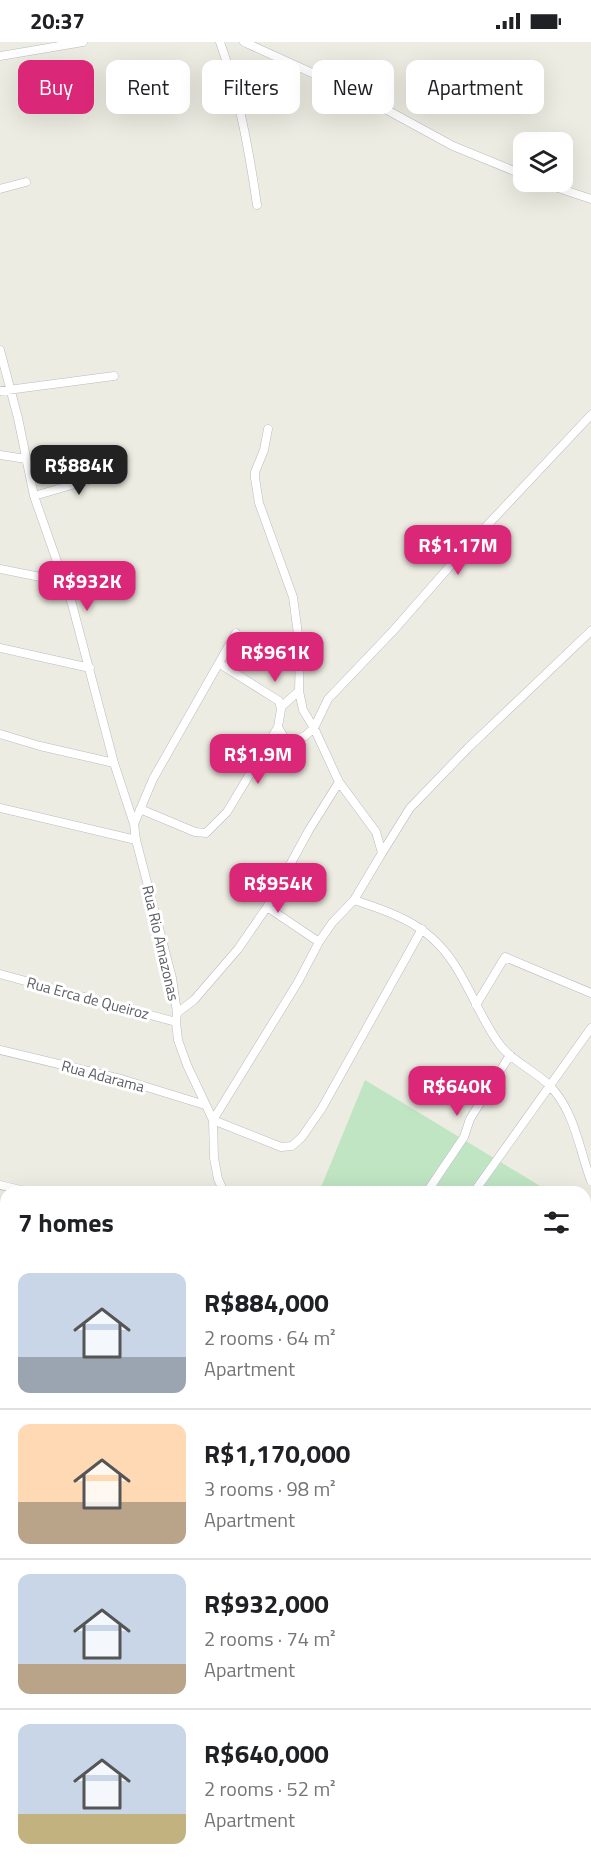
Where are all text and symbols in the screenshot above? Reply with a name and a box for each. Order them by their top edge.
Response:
text: 20:37 [30,4,85,38]
chip: Buy [18,60,94,114]
chip: Rent [106,60,190,114]
chip: Filters [202,60,300,114]
chip: New [312,60,394,114]
chip: Apartment [406,60,544,114]
map controls [513,132,573,192]
button: layers [513,132,573,192]
pin: R$884K [30,445,128,496]
text: R$884K [44,449,114,480]
pin: R$1.17M [403,525,513,576]
text: R$1.17M [418,529,498,560]
pin: R$932K [38,561,136,612]
text: R$932K [52,565,122,596]
pin: R$961K [226,632,324,683]
text: R$961K [240,636,310,667]
pin: R$1.9M [209,734,307,785]
text: R$1.9M [224,738,292,769]
pin: R$954K [229,863,327,914]
text: R$954K [243,867,313,898]
street label: Rua Rio Amazonas [137,883,185,1003]
street label: Rua Erca de Queiroz [24,971,152,1025]
street label: Rua Adarama [59,1054,148,1098]
pin: R$640K [408,1066,506,1117]
text: R$640K [422,1070,492,1101]
text: 7 homes [18,1203,114,1242]
icon: filters [540,1206,573,1239]
text: R$884,000 [204,1283,329,1322]
icon: home [66,1297,138,1369]
text: 2 rooms · 64 m² [204,1322,336,1353]
text: Apartment [204,1353,295,1384]
text: R$1,170,000 [204,1434,350,1473]
icon: home [66,1448,138,1520]
text: 3 rooms · 98 m² [204,1473,336,1504]
text: Apartment [204,1504,295,1535]
text: R$932,000 [204,1584,329,1623]
icon: home [66,1598,138,1670]
text: 2 rooms · 74 m² [204,1623,336,1654]
text: Apartment [204,1654,295,1685]
text: R$640,000 [204,1734,329,1773]
icon: home [66,1748,138,1820]
text: 2 rooms · 52 m² [204,1773,336,1804]
text: Apartment [204,1804,295,1835]

